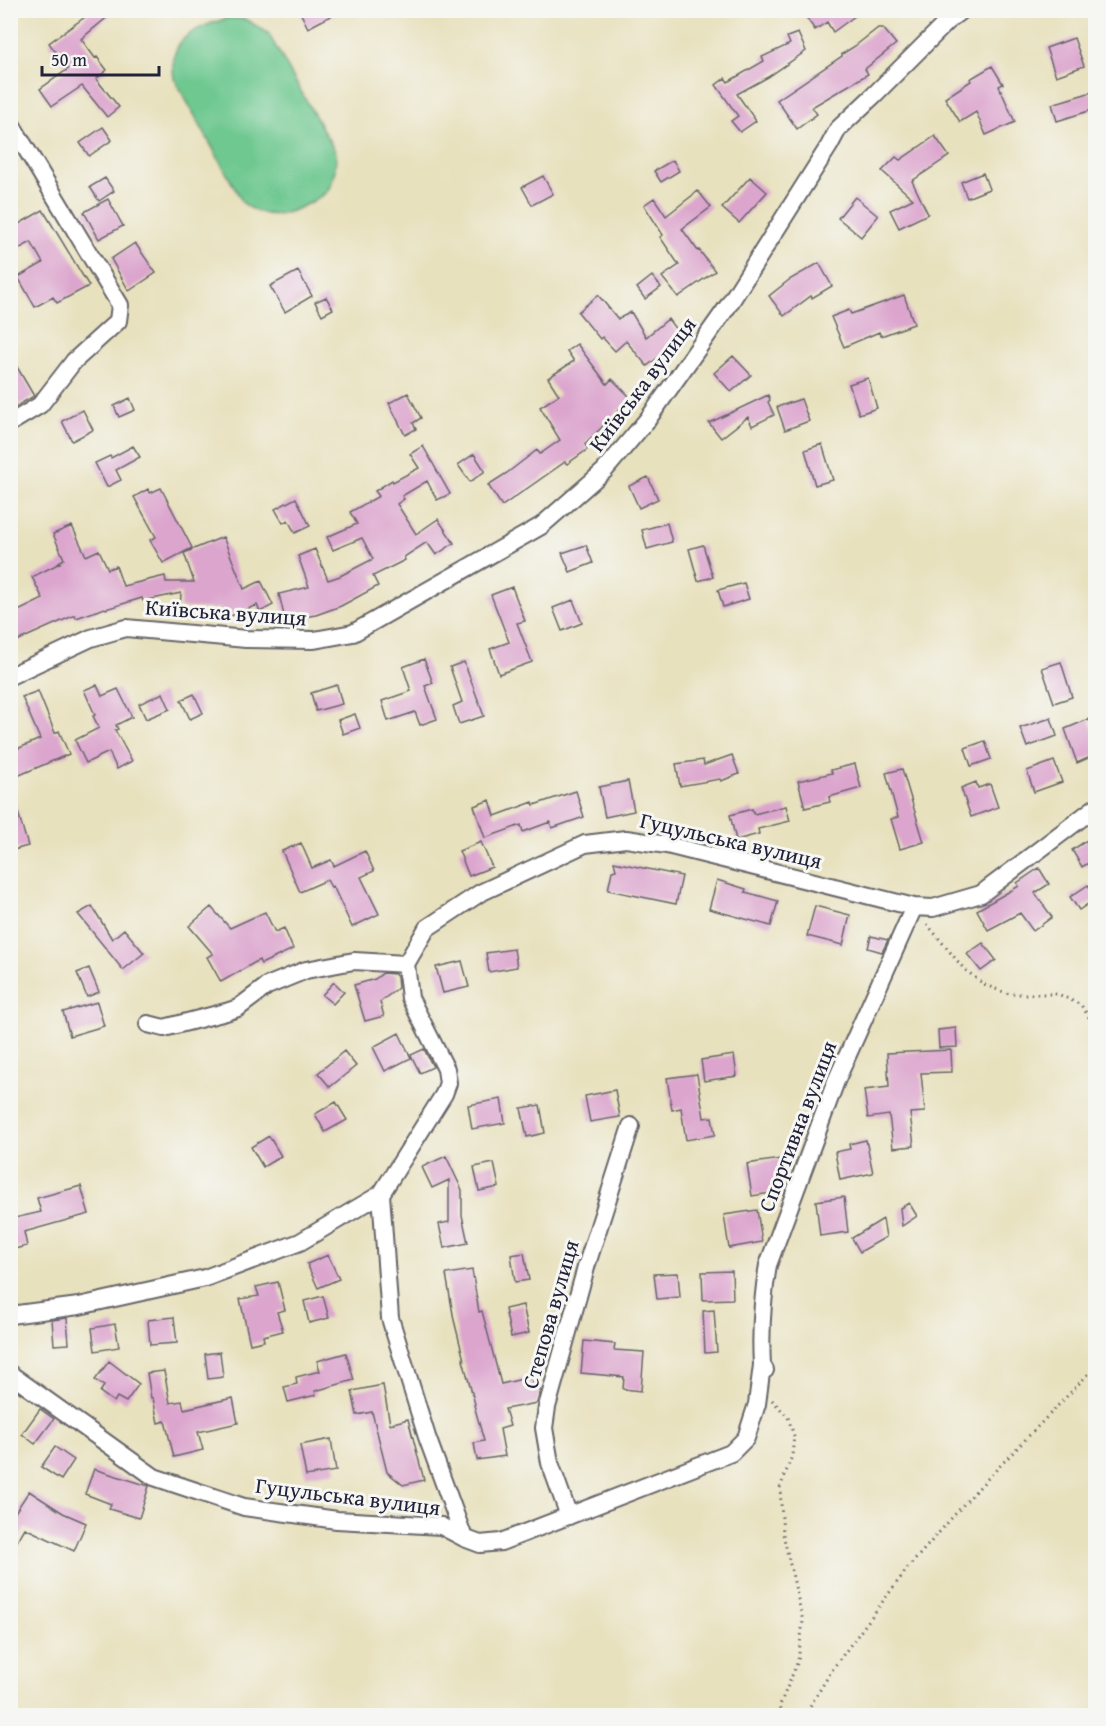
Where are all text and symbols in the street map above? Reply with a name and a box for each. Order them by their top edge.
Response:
scale bar [42,39,159,77]
text: 50 m [51,46,87,73]
street label: Київська вулиця [581,310,703,458]
street label: Київська вулиця [144,590,308,634]
street label: Гуцульська вулиця [637,804,825,876]
street label: Спортивна вулиця [750,1036,844,1216]
street label: Степова вулиця [513,1236,587,1392]
street label: Гуцульська вулиця [254,1469,442,1523]

